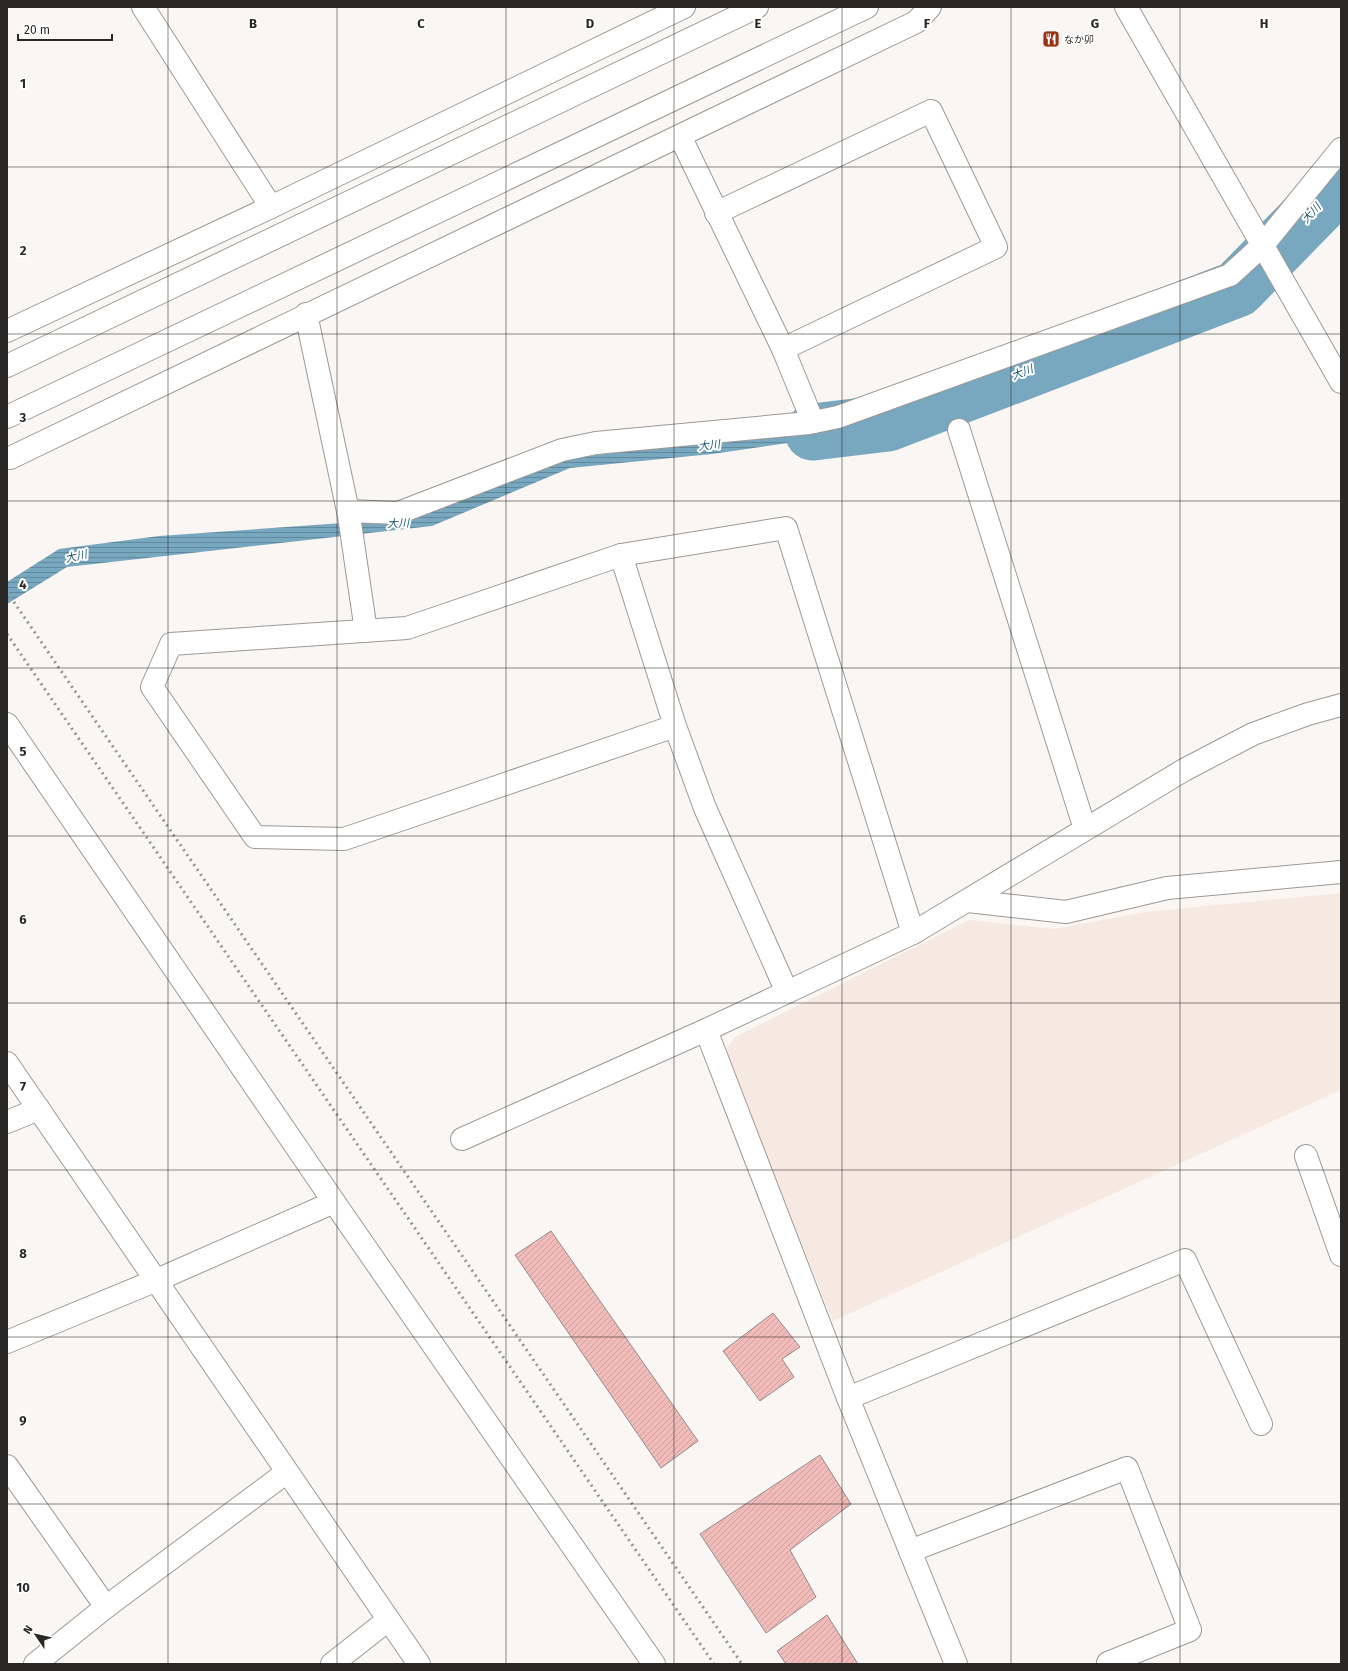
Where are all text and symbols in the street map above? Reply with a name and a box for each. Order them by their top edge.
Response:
scale bar [18,16,112,42]
text: B [249,16,257,31]
text: C [417,16,425,31]
text: D [586,16,595,31]
text: E [755,16,762,31]
text: F [924,16,931,31]
text: G [1091,16,1099,31]
text: H [1260,16,1268,31]
text: 20 m [24,23,50,37]
restaurant icon: なか卯 [1041,29,1061,49]
place label: なか卯 [1064,34,1094,46]
text: 1 [20,76,26,91]
water label: 大川 [1299,200,1324,226]
text: 2 [20,243,27,258]
water label: 大川 [1010,362,1036,382]
text: 3 [19,410,27,425]
water label: 大川 [697,438,722,453]
water label: 大川 [387,517,410,530]
water label: 大川 [64,548,89,565]
text: 4 [19,577,27,592]
text: 5 [20,744,27,759]
text: 6 [19,912,27,927]
text: 7 [20,1079,26,1094]
text: 8 [19,1246,27,1261]
text: 9 [19,1413,27,1428]
text: 10 [16,1580,30,1595]
north arrow [16,1615,56,1655]
text: N [21,1623,36,1636]

